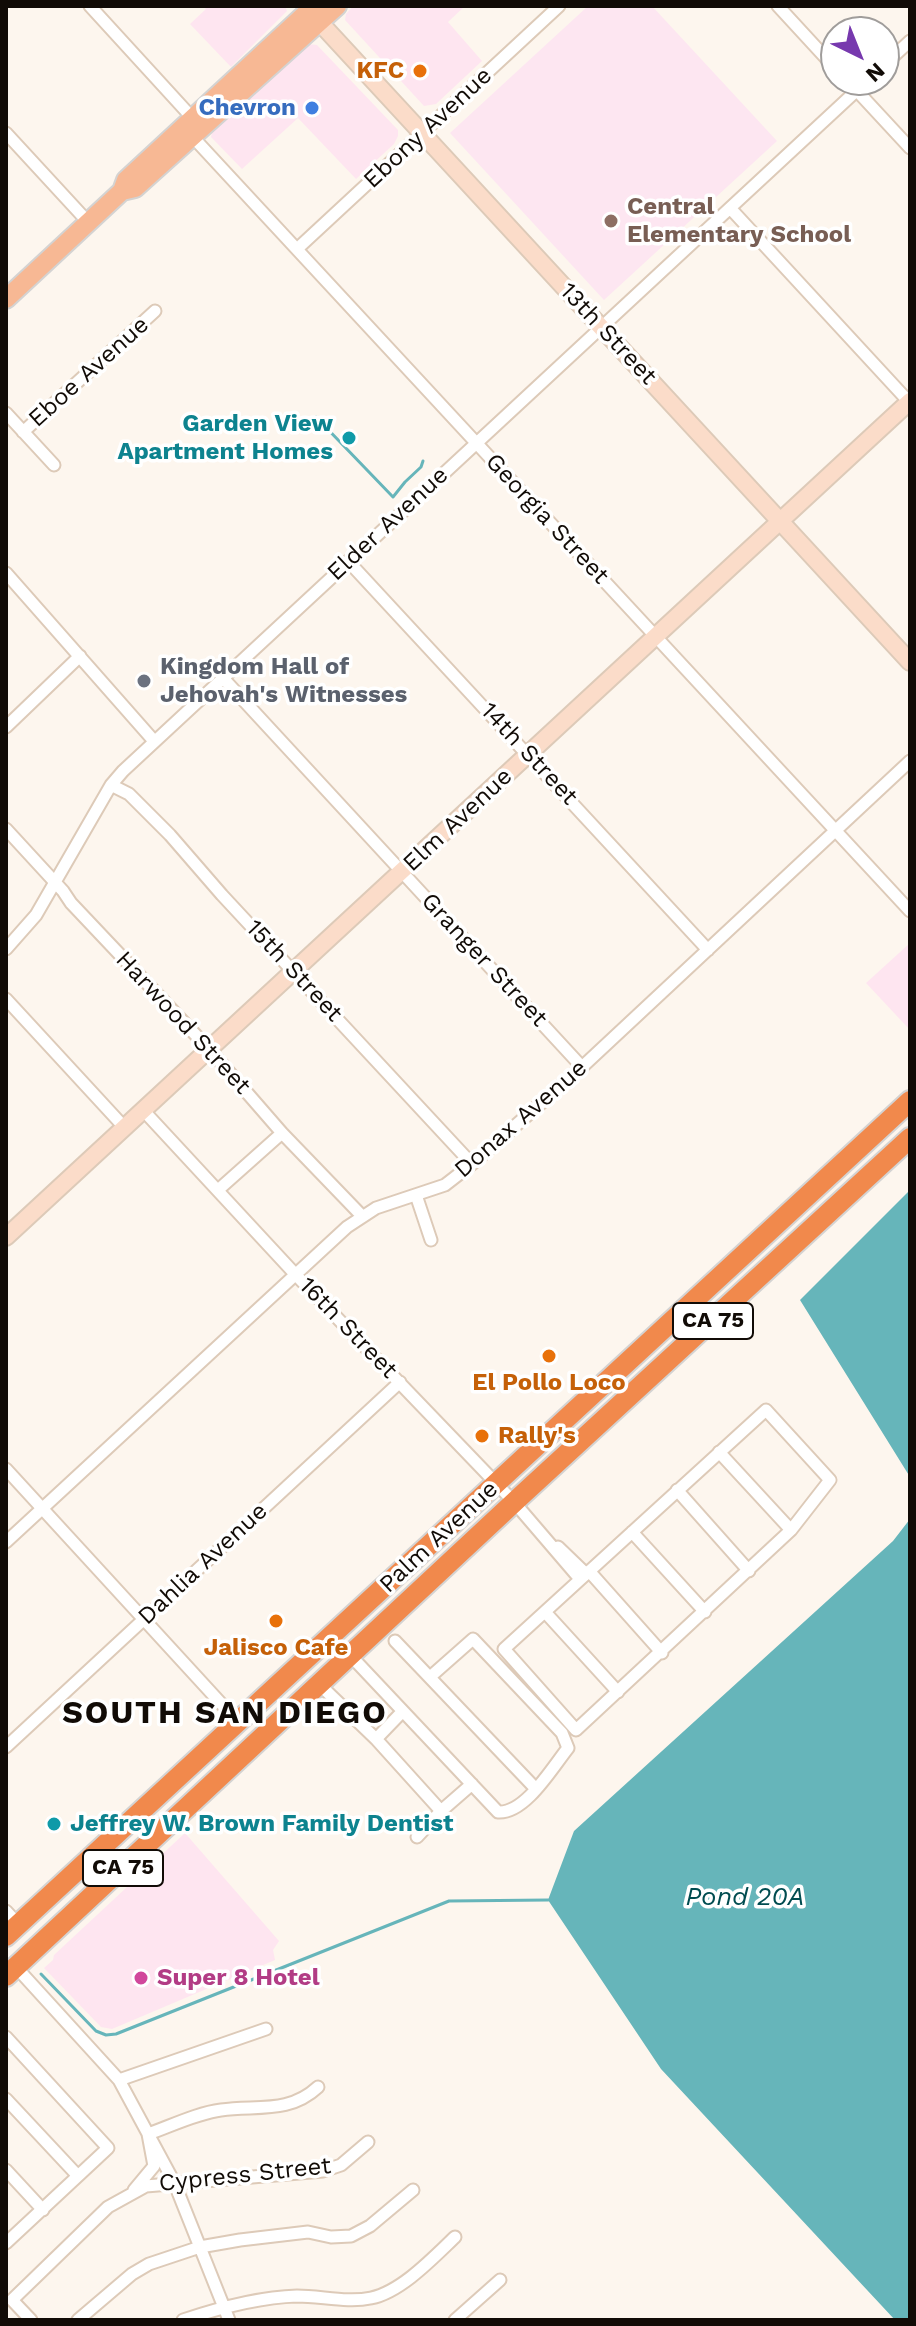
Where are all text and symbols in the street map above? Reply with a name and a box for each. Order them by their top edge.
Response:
north arrow [820,16,900,96]
place label: KFC [356,57,404,85]
text: N [861,58,890,87]
street label: Ebony Avenue [358,61,498,195]
marker: KFC [411,62,429,80]
place label: Chevron [198,94,296,122]
marker: Chevron [303,99,321,117]
place label: Central Elementary School [627,193,851,249]
marker: Central Elementary School [602,212,620,230]
street label: 13th Street [554,277,662,391]
street label: Eboe Avenue [23,311,155,433]
place label: Garden View Apartment Homes [117,410,333,466]
marker: Garden View Apartment Homes [340,429,358,447]
street label: Georgia Street [479,448,615,590]
street label: Elder Avenue [322,461,454,587]
place label: Kingdom Hall of Jehovah's Witnesses [160,653,407,709]
marker: Kingdom Hall of Jehovah's Witnesses [135,672,153,690]
street label: 14th Street [474,697,584,811]
street label: Elm Avenue [397,762,519,878]
street label: Granger Street [415,887,553,1033]
street label: 15th Street [240,914,348,1028]
street label: Harwood Street [109,946,257,1100]
street label: Donax Avenue [449,1054,593,1184]
street label: 16th Street [293,1271,403,1385]
road number: CA 75 [673,1303,753,1339]
marker: El Pollo Loco [540,1347,558,1365]
place label: El Pollo Loco [472,1369,626,1397]
place label: Rally's [498,1422,576,1450]
marker: Rally's [473,1427,491,1445]
street label: Palm Avenue [374,1475,504,1599]
street label: Dahlia Avenue [132,1497,274,1631]
marker: Jalisco Cafe [267,1612,285,1630]
place label: Jalisco Cafe [204,1634,348,1662]
district label: SOUTH SAN DIEGO [62,1695,388,1733]
place label: Jeffrey W. Brown Family Dentist [70,1810,453,1838]
marker: Jeffrey W. Brown Family Dentist [45,1815,63,1833]
road number: CA 75 [83,1850,163,1886]
water label: Pond 20A [685,1881,805,1913]
place label: Super 8 Hotel [157,1964,320,1992]
marker: Super 8 Hotel [132,1969,150,1987]
street label: Cypress Street [158,2152,332,2198]

